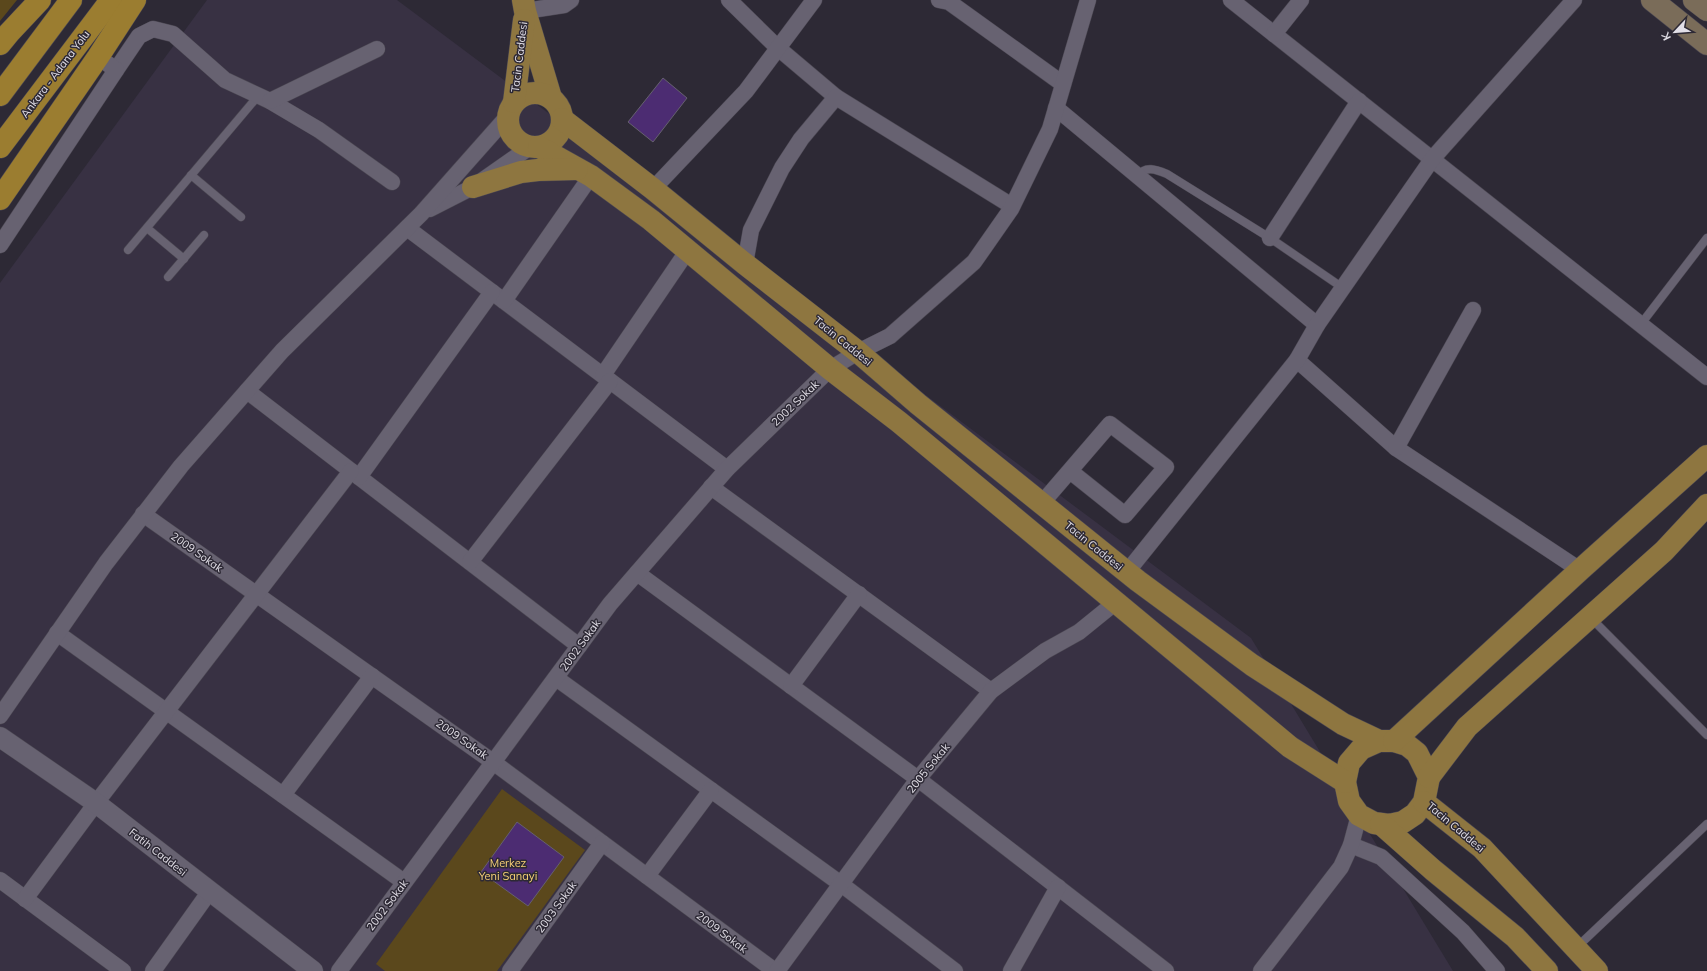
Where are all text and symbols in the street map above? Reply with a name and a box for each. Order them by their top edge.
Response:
north arrow [1655,12,1695,52]
street label: Tacin Caddesi [508,21,530,93]
street label: Ankara - Adana Yolu [18,27,92,121]
text: K [1658,29,1674,43]
street label: Tacin Caddesi [811,313,875,369]
street label: 2002 Sokak [768,377,822,429]
street label: Tacin Caddesi [1062,518,1126,574]
street label: 2009 Sokak [168,529,226,575]
street label: 2002 Sokak [557,616,604,673]
street label: 2009 Sokak [433,716,491,762]
street label: 2005 Sokak [904,740,953,796]
street label: Tacin Caddesi [1424,799,1488,855]
street label: Fatih Caddesi [126,825,190,879]
park label: Merkez Yeni Sanayi [478,856,537,883]
street label: 2002 Sokak [363,876,411,933]
street label: 2003 Sokak [533,878,580,935]
street label: 2009 Sokak [694,908,751,956]

